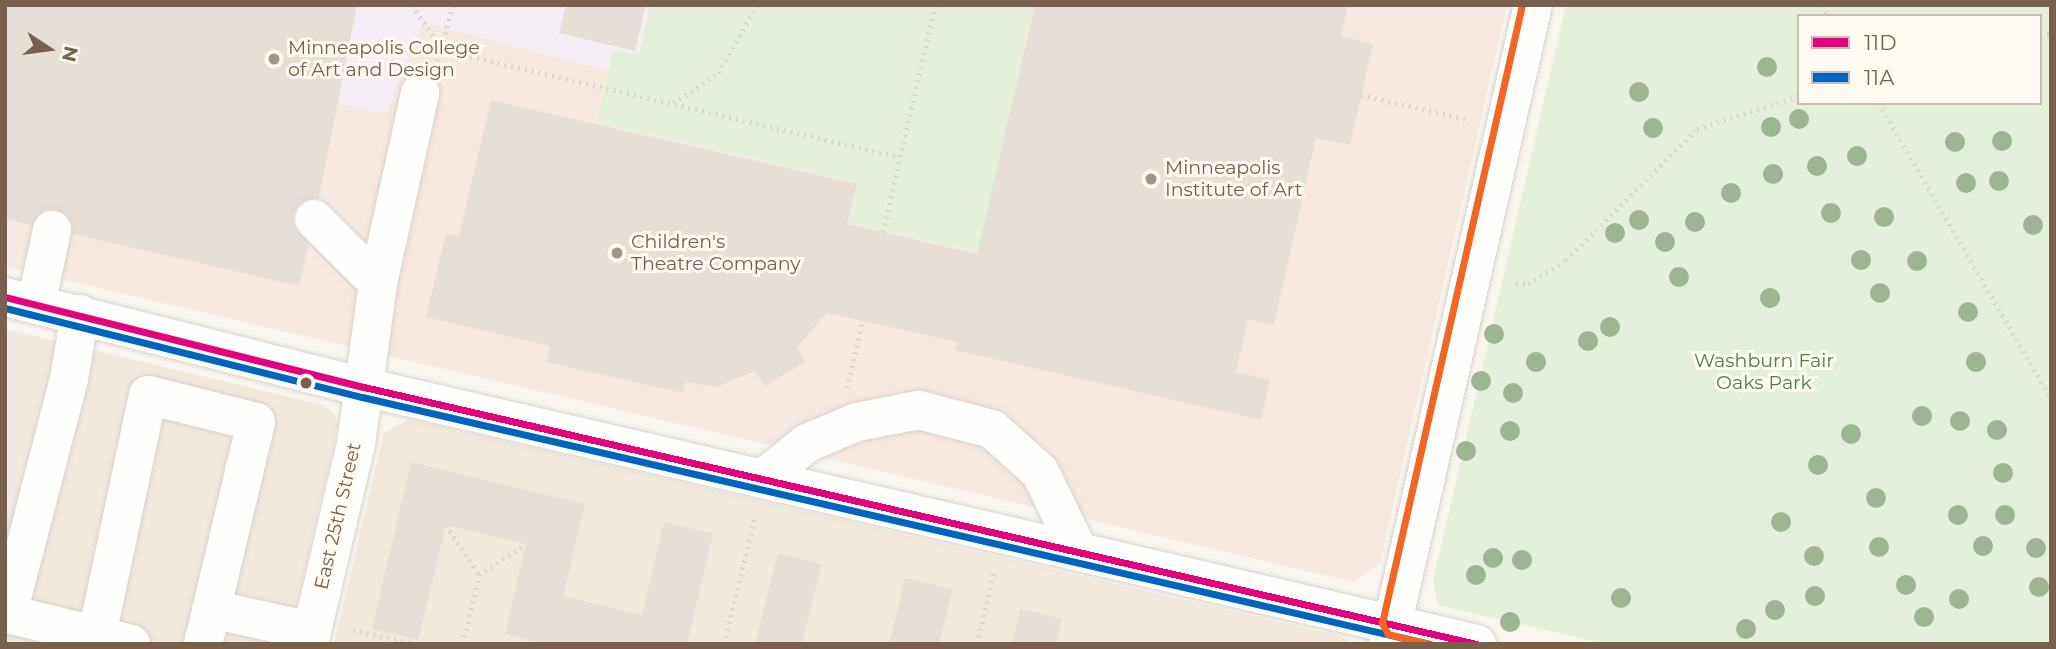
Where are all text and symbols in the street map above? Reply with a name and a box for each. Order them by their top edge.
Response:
north arrow [14,14,84,84]
legend [1797,14,2042,105]
text: 11D [1864,30,1897,55]
place label: Minneapolis College of Art and Design [288,37,480,81]
text: N [57,44,83,64]
marker: Minneapolis College of Art and Design [266,51,282,67]
text: 11A [1864,65,1894,90]
place label: Minneapolis Institute of Art [1165,157,1302,201]
marker: Minneapolis Institute of Art [1143,171,1159,187]
place label: Children's Theatre Company [631,231,801,275]
marker: Children's Theatre Company [609,245,625,261]
park label: Washburn Fair Oaks Park [1694,350,1834,394]
unlabelled marker [299,376,313,390]
street label: East 25th Street [310,440,366,592]

